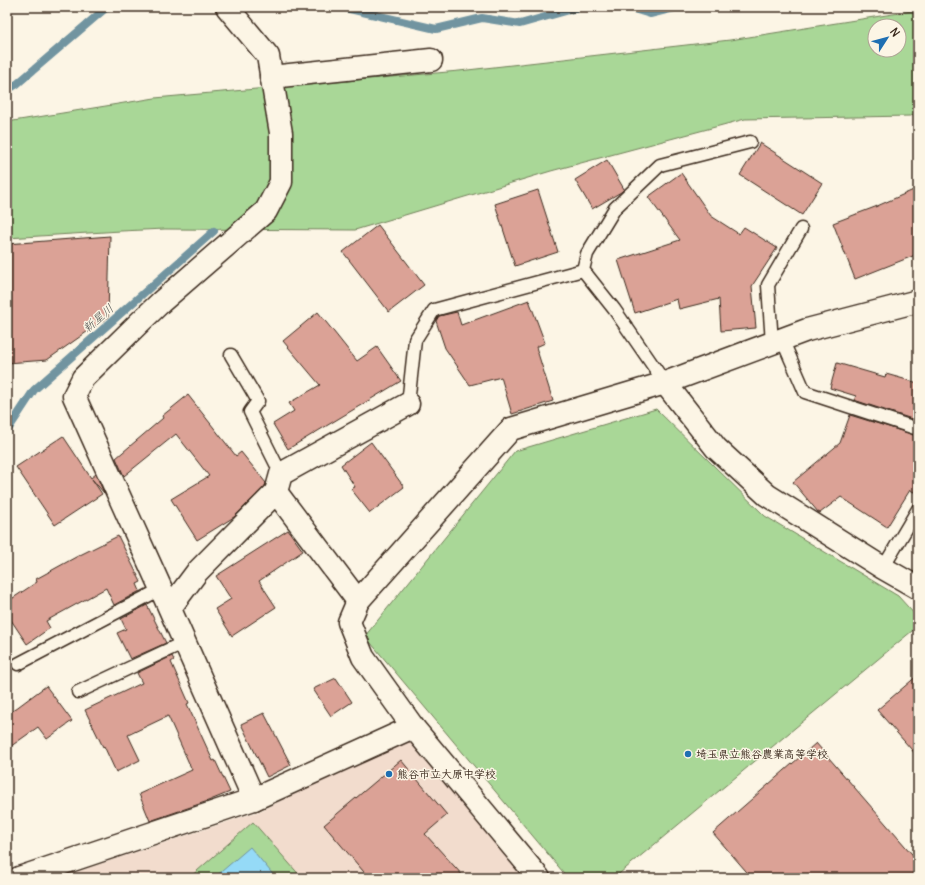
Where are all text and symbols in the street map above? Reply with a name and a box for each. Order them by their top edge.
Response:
north arrow [867,18,907,58]
text: N [887,25,903,39]
water label: 新星川 [79,301,117,335]
place label: 埼玉県立熊谷農業高等学校 [696,747,828,761]
marker: 埼玉県立熊谷農業高等学校 [683,749,693,759]
place label: 熊谷市立大原中学校 [397,767,496,781]
marker: 熊谷市立大原中学校 [384,769,394,779]

